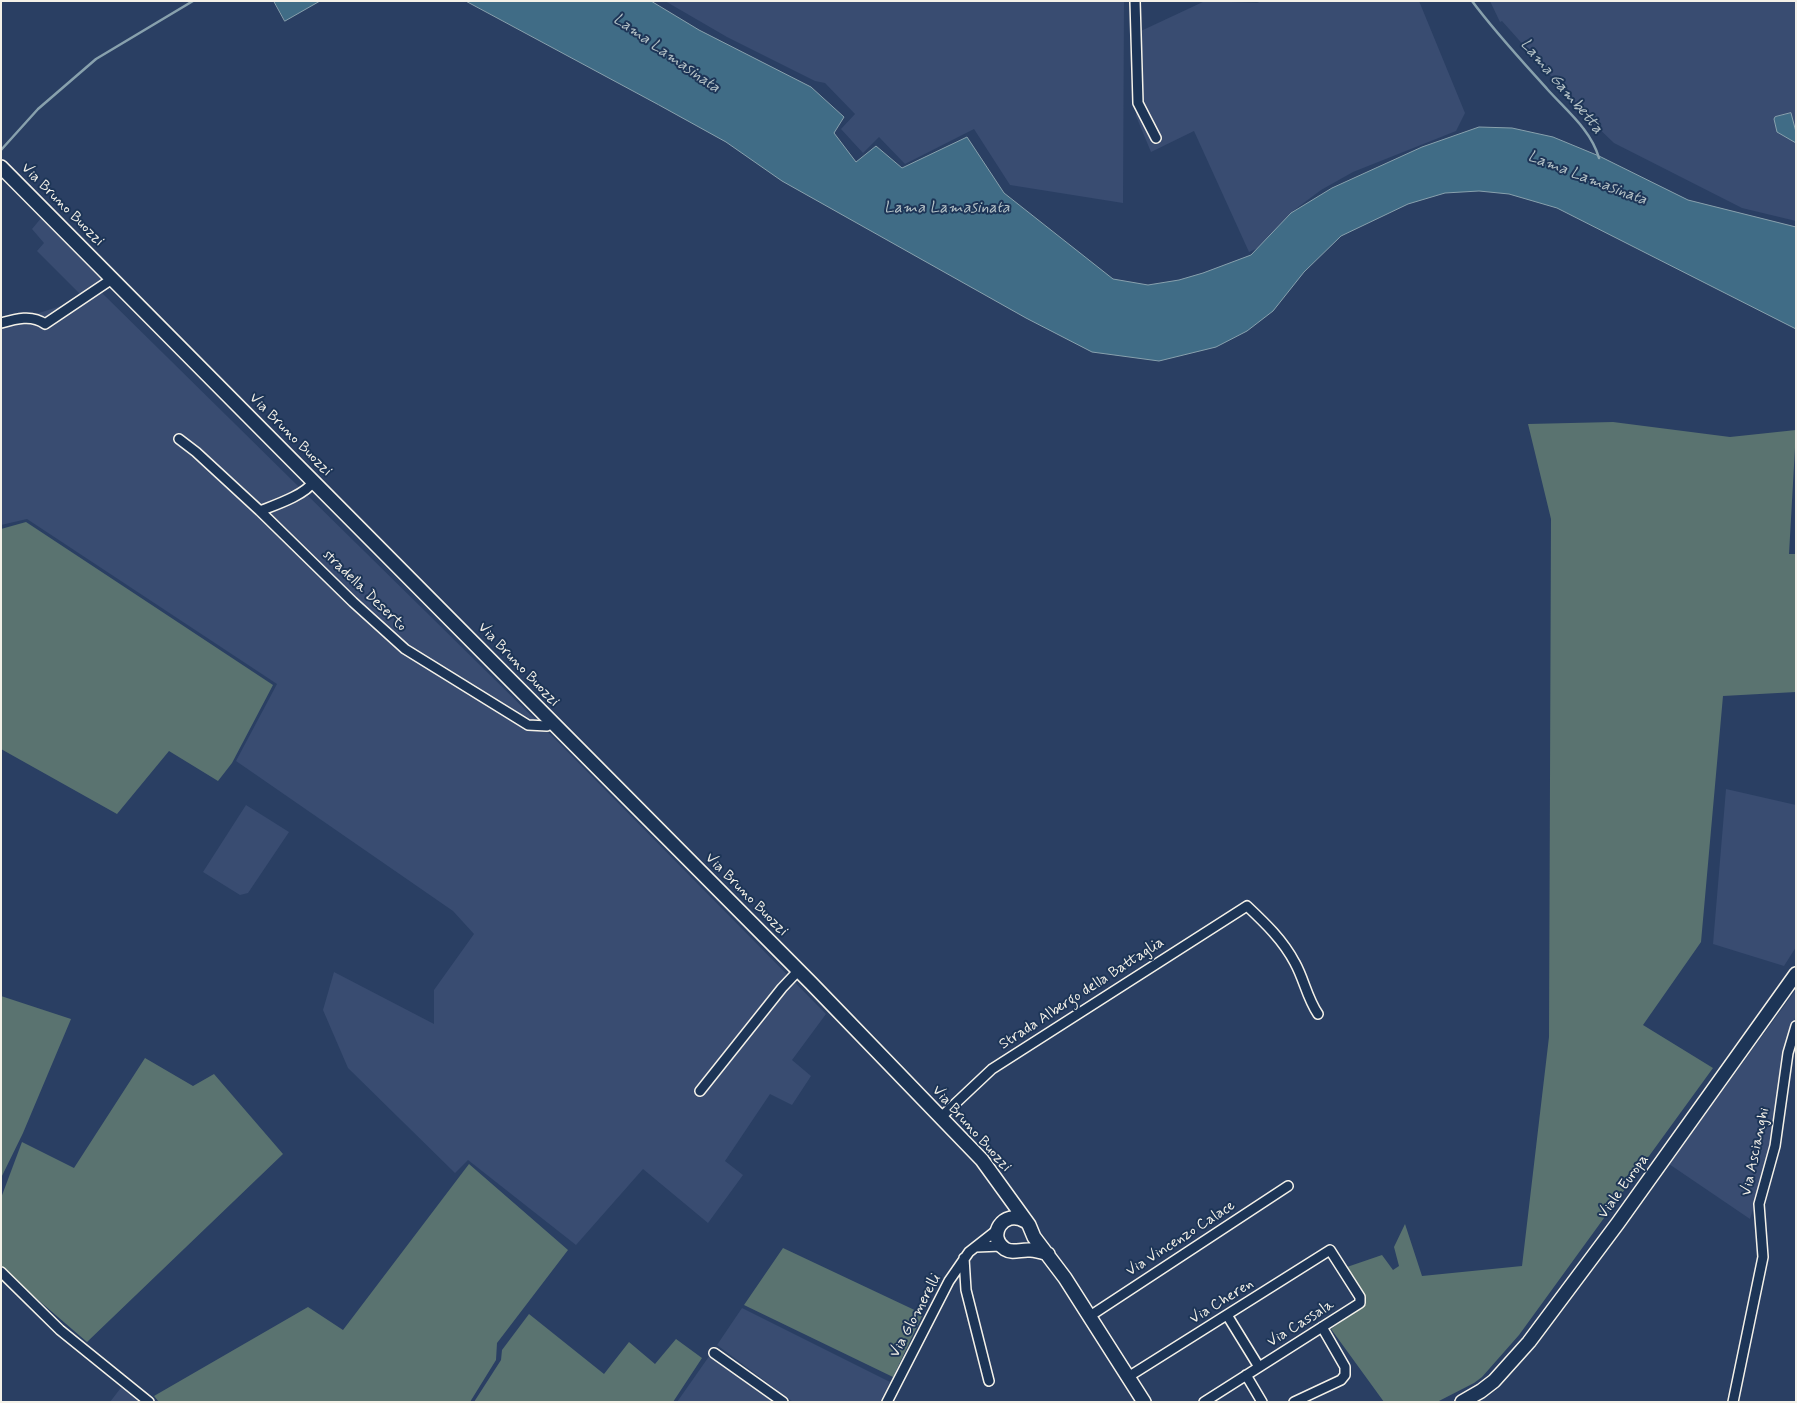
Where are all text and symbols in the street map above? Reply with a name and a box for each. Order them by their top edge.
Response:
water label: Lama Lamasinata [609,10,723,98]
water label: Lama Gambetta [1516,35,1606,139]
water label: Lama Lamasinata [1525,148,1649,210]
street label: Via Bruno Buozzi [17,160,107,250]
water label: Lama Lamasinata [884,199,1010,219]
street label: Via Bruno Buozzi [245,390,335,480]
street label: stradella Deserto [318,546,410,636]
street label: Via Bruno Buozzi [473,619,563,711]
street label: Via Bruno Buozzi [701,850,791,940]
street label: Strada Albergo della Battaglia [996,934,1168,1054]
street label: Via Bruno Buozzi [927,1082,1015,1176]
street label: Via Ascianghi [1738,1106,1774,1198]
street label: Viale Europa [1595,1151,1653,1223]
street label: Via Vincenzo Calace [1123,1197,1239,1281]
street label: Via Glomerelli [886,1271,946,1361]
street label: Via Cheren [1187,1275,1257,1329]
street label: Via Cassala [1264,1296,1338,1352]

